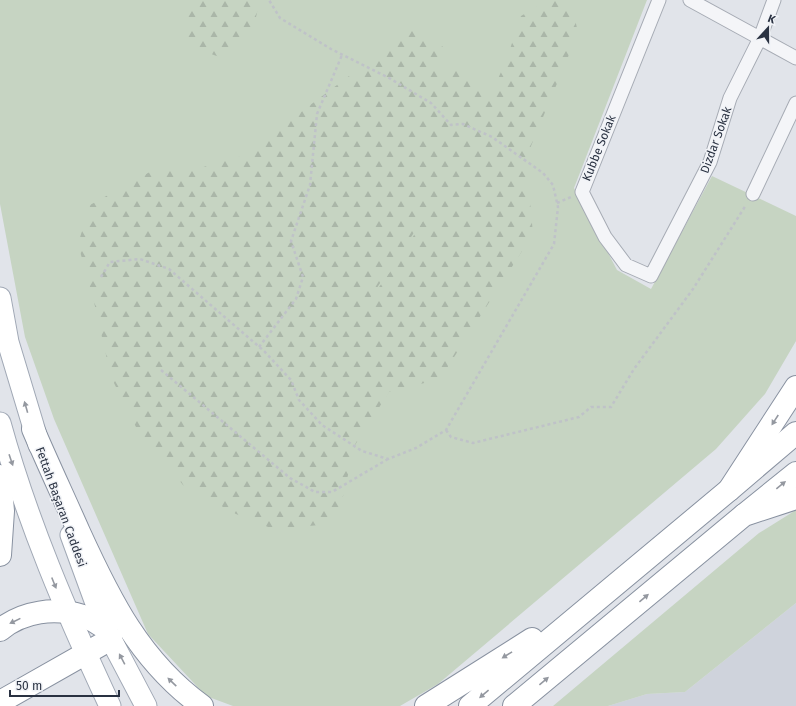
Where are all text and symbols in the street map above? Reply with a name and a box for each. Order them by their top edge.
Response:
north arrow [748,8,788,48]
text: K [766,12,778,27]
street label: Dizdar Sokak [697,104,735,175]
street label: Kubbe Sokak [579,112,619,183]
one-way arrow [23,401,29,413]
one-way arrow [771,414,778,426]
street label: Fettah Başaran Caddesi [33,445,89,569]
one-way arrow [8,454,14,466]
one-way arrow [775,481,786,490]
one-way arrow [51,577,57,588]
one-way arrow [639,593,650,602]
one-way arrow [9,618,21,624]
one-way arrow [501,652,513,659]
one-way arrow [118,653,125,665]
scale bar [10,672,119,698]
one-way arrow [167,677,177,686]
one-way arrow [539,677,550,686]
text: 50 m [16,679,42,693]
one-way arrow [479,690,489,699]

